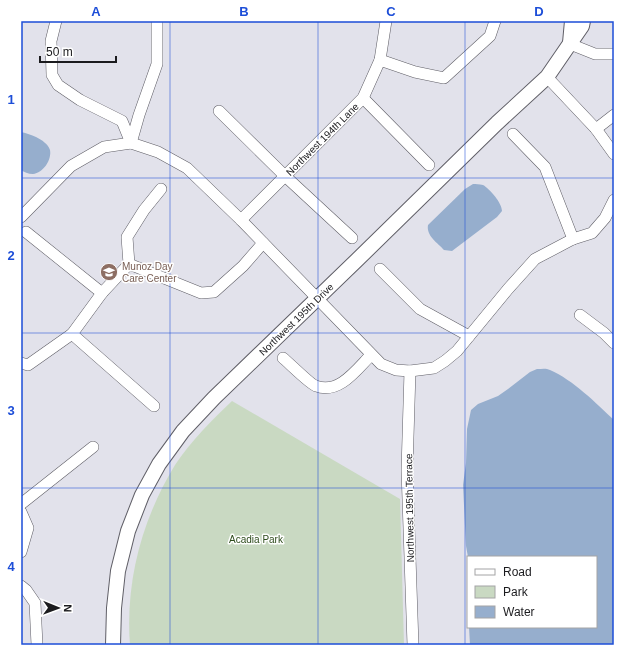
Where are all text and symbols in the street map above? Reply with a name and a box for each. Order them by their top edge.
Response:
text: A [91,4,101,19]
text: B [239,4,249,19]
text: C [386,4,396,19]
text: D [534,4,544,19]
scale bar [40,38,116,64]
text: 50 m [46,45,73,59]
text: 1 [7,92,15,107]
street label: Northwest 194th Lane [284,101,361,178]
text: 2 [7,248,15,263]
place label: Munoz Day Care Center [122,261,177,284]
school or university icon: Munoz Day Care Center [99,262,119,282]
street label: Northwest 195th Drive [257,281,336,358]
text: 3 [7,403,15,418]
street label: Northwest 195th Terrace [403,453,416,562]
park label: Acadia Park [229,534,284,545]
legend [467,556,597,628]
text: 4 [7,559,15,574]
text: Road [503,565,532,579]
text: Park [503,585,529,599]
north arrow [38,588,78,628]
text: N [62,604,74,612]
text: Water [503,605,535,619]

